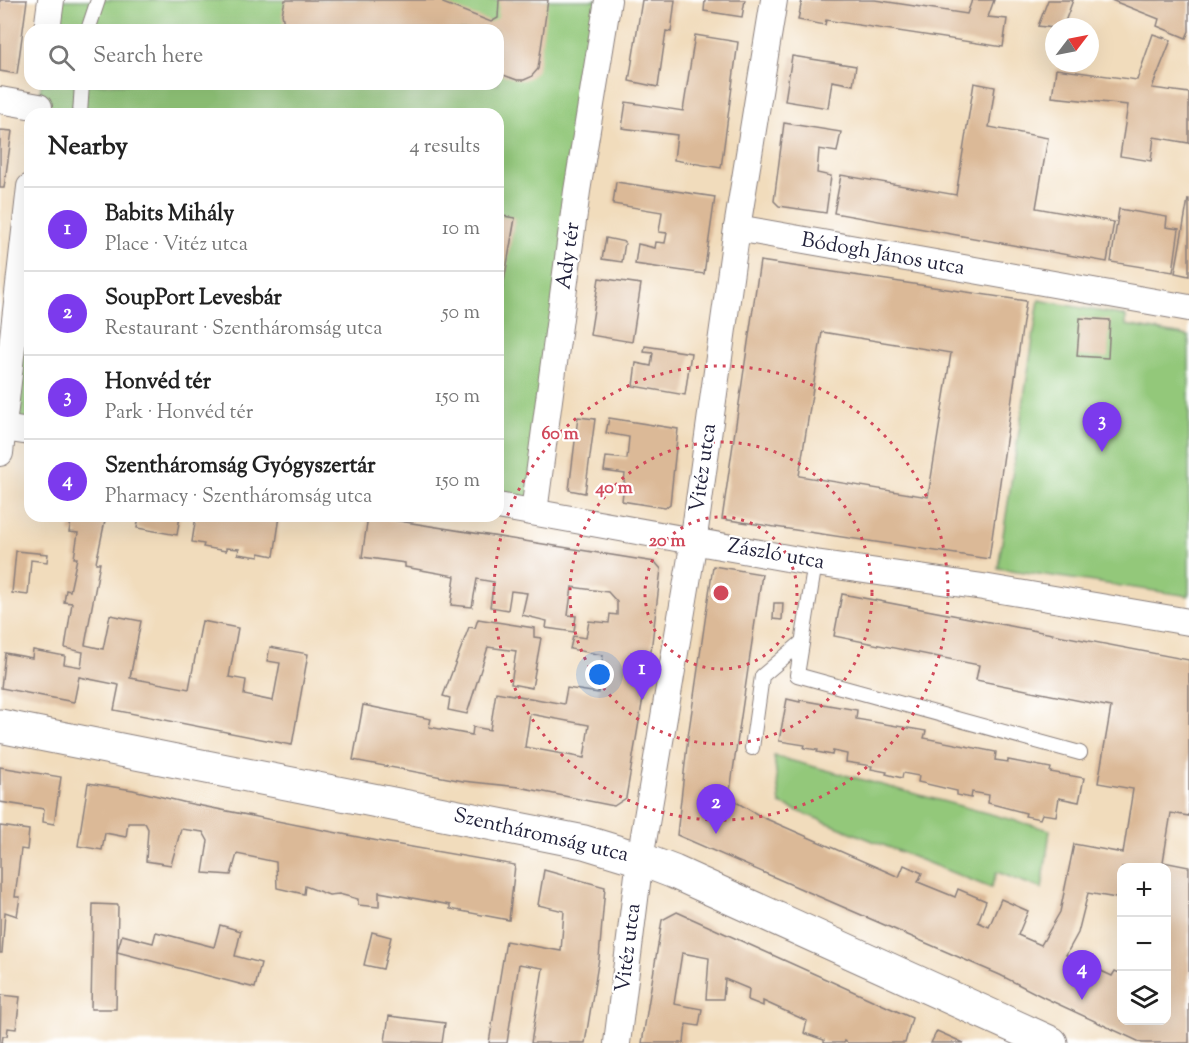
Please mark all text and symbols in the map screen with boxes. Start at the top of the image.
north arrow [1045,18,1099,72]
search box [24,24,504,90]
icon: search [45,41,78,74]
text: Search here [93,41,203,73]
text: Nearby [48,129,128,166]
text: 4 results [409,133,480,162]
text: Babits Mihály [105,199,234,231]
text: 1 [64,215,71,244]
text: 10 m [442,215,480,244]
street label: Ady tér [549,220,589,291]
street label: Bódogh János utca [799,226,967,284]
text: Place · Vitéz utca [105,231,248,260]
text: SoupPort Levesbár [105,283,282,315]
text: 2 [63,299,72,328]
text: 50 m [442,299,480,328]
text: Restaurant · Szentháromság utca [105,315,382,344]
text: Honvéd tér [105,367,211,399]
text: 3 [63,383,72,412]
text: 150 m [435,383,480,412]
text: Park · Honvéd tér [105,399,253,428]
pin: 3 [1082,402,1122,452]
street label: Vitéz utca [683,421,725,514]
text: 60 m [541,422,579,448]
text: Szentháromság Gyógyszertár [105,451,375,483]
text: 4 [62,467,73,496]
text: 150 m [435,467,480,496]
text: 40 m [594,476,633,502]
text: Pharmacy · Szentháromság utca [105,483,372,512]
text: 20 m [649,529,685,555]
street label: Zászló utca [725,532,827,578]
centre of rings [711,583,731,603]
pin: 1 [622,650,662,700]
your location [585,660,614,689]
pin: 2 [696,784,736,834]
street label: Szentháromság utca [450,801,632,871]
map controls [1117,863,1171,1025]
button: + [1117,863,1171,917]
street label: Vitéz utca [609,901,649,994]
button: − [1117,917,1171,971]
pin: 4 [1062,950,1102,1000]
button: layers [1117,971,1171,1025]

